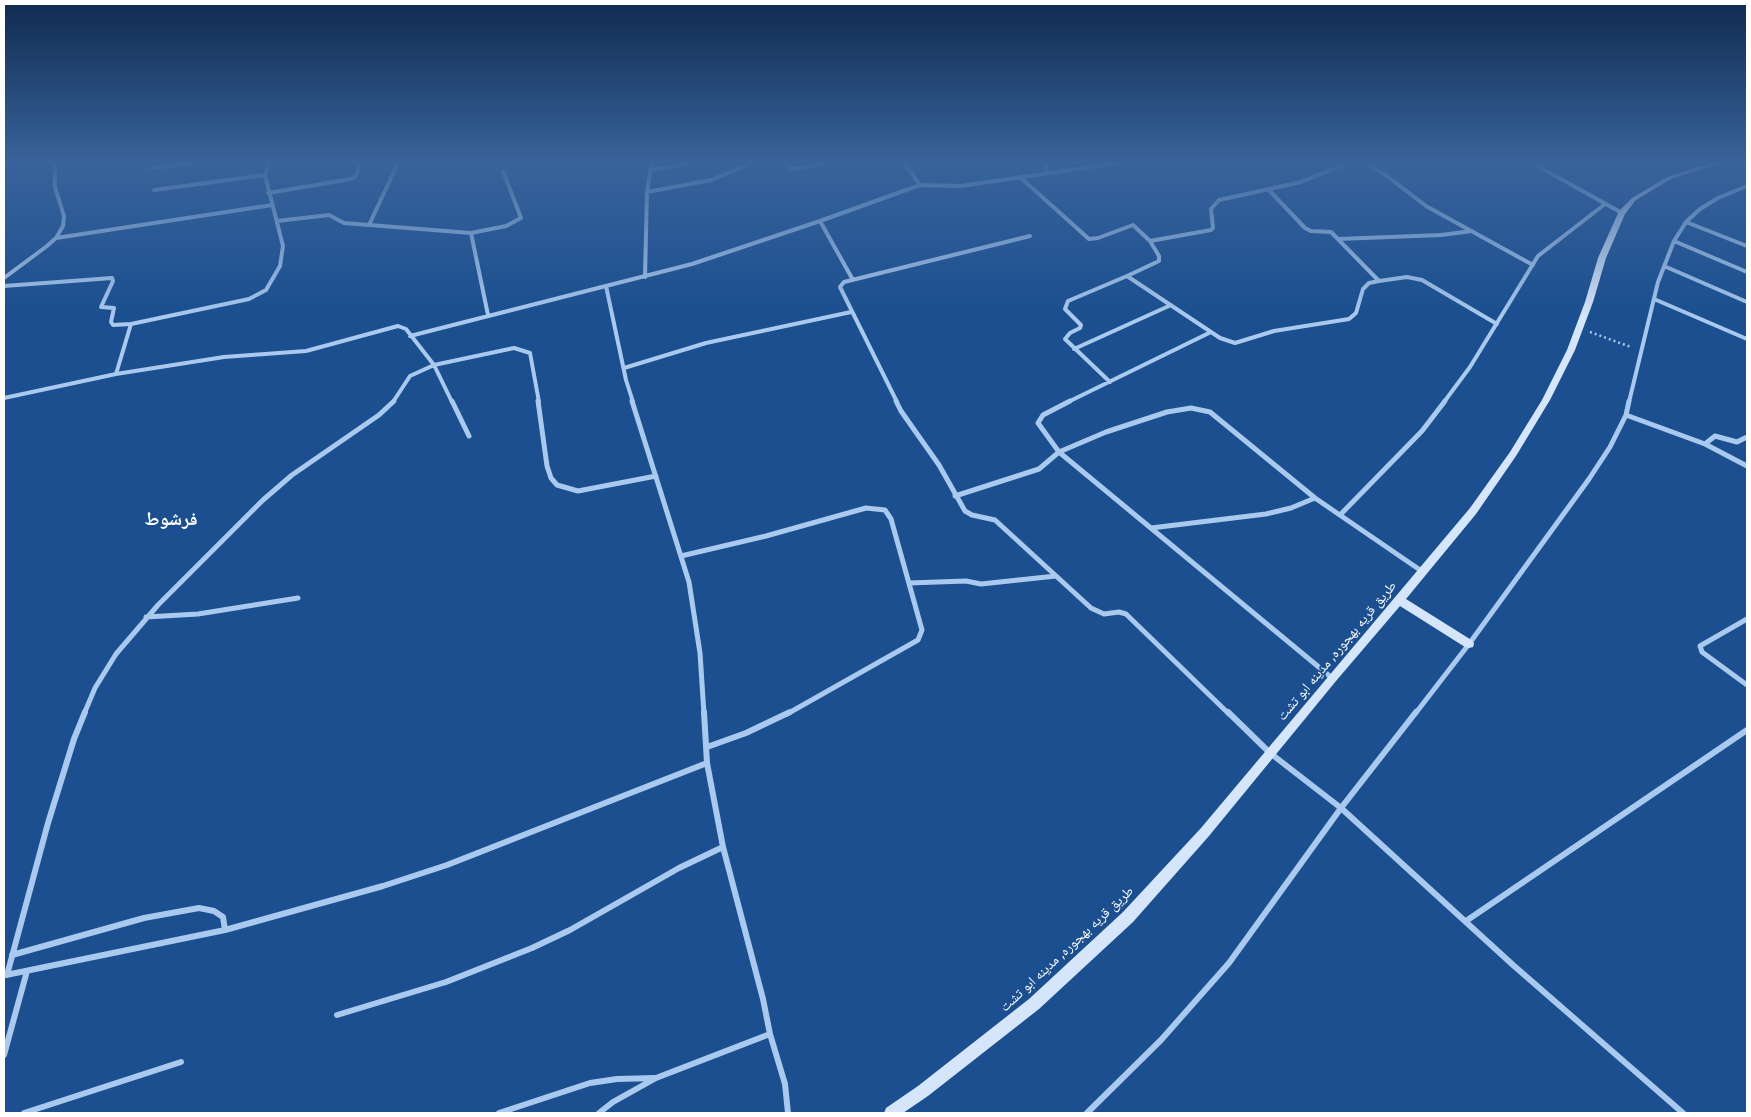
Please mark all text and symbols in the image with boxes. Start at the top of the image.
district label: فرشوط [144,509,198,531]
street label: طريق قريه بهجوره, مدينه ابو تشت [1274,578,1400,724]
street label: طريق قريه بهجوره, مدينه ابو تشت [997,883,1137,1015]

